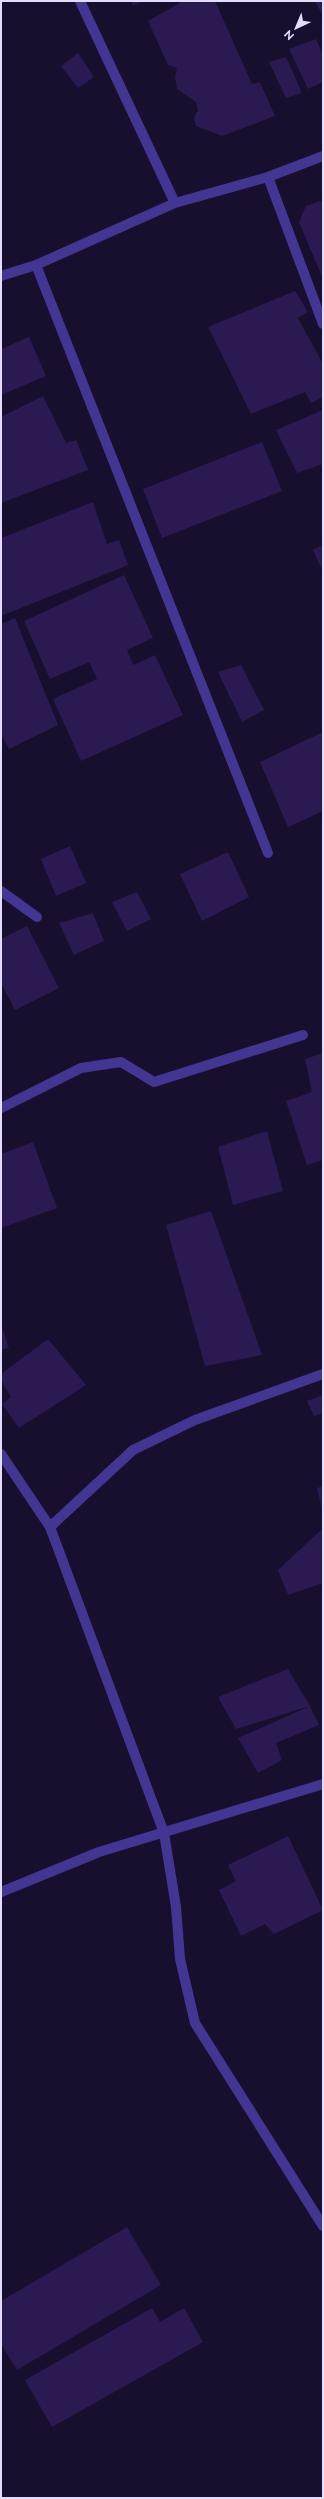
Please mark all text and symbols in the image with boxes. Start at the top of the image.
north arrow [276,8,316,48]
text: N [282,27,297,42]

